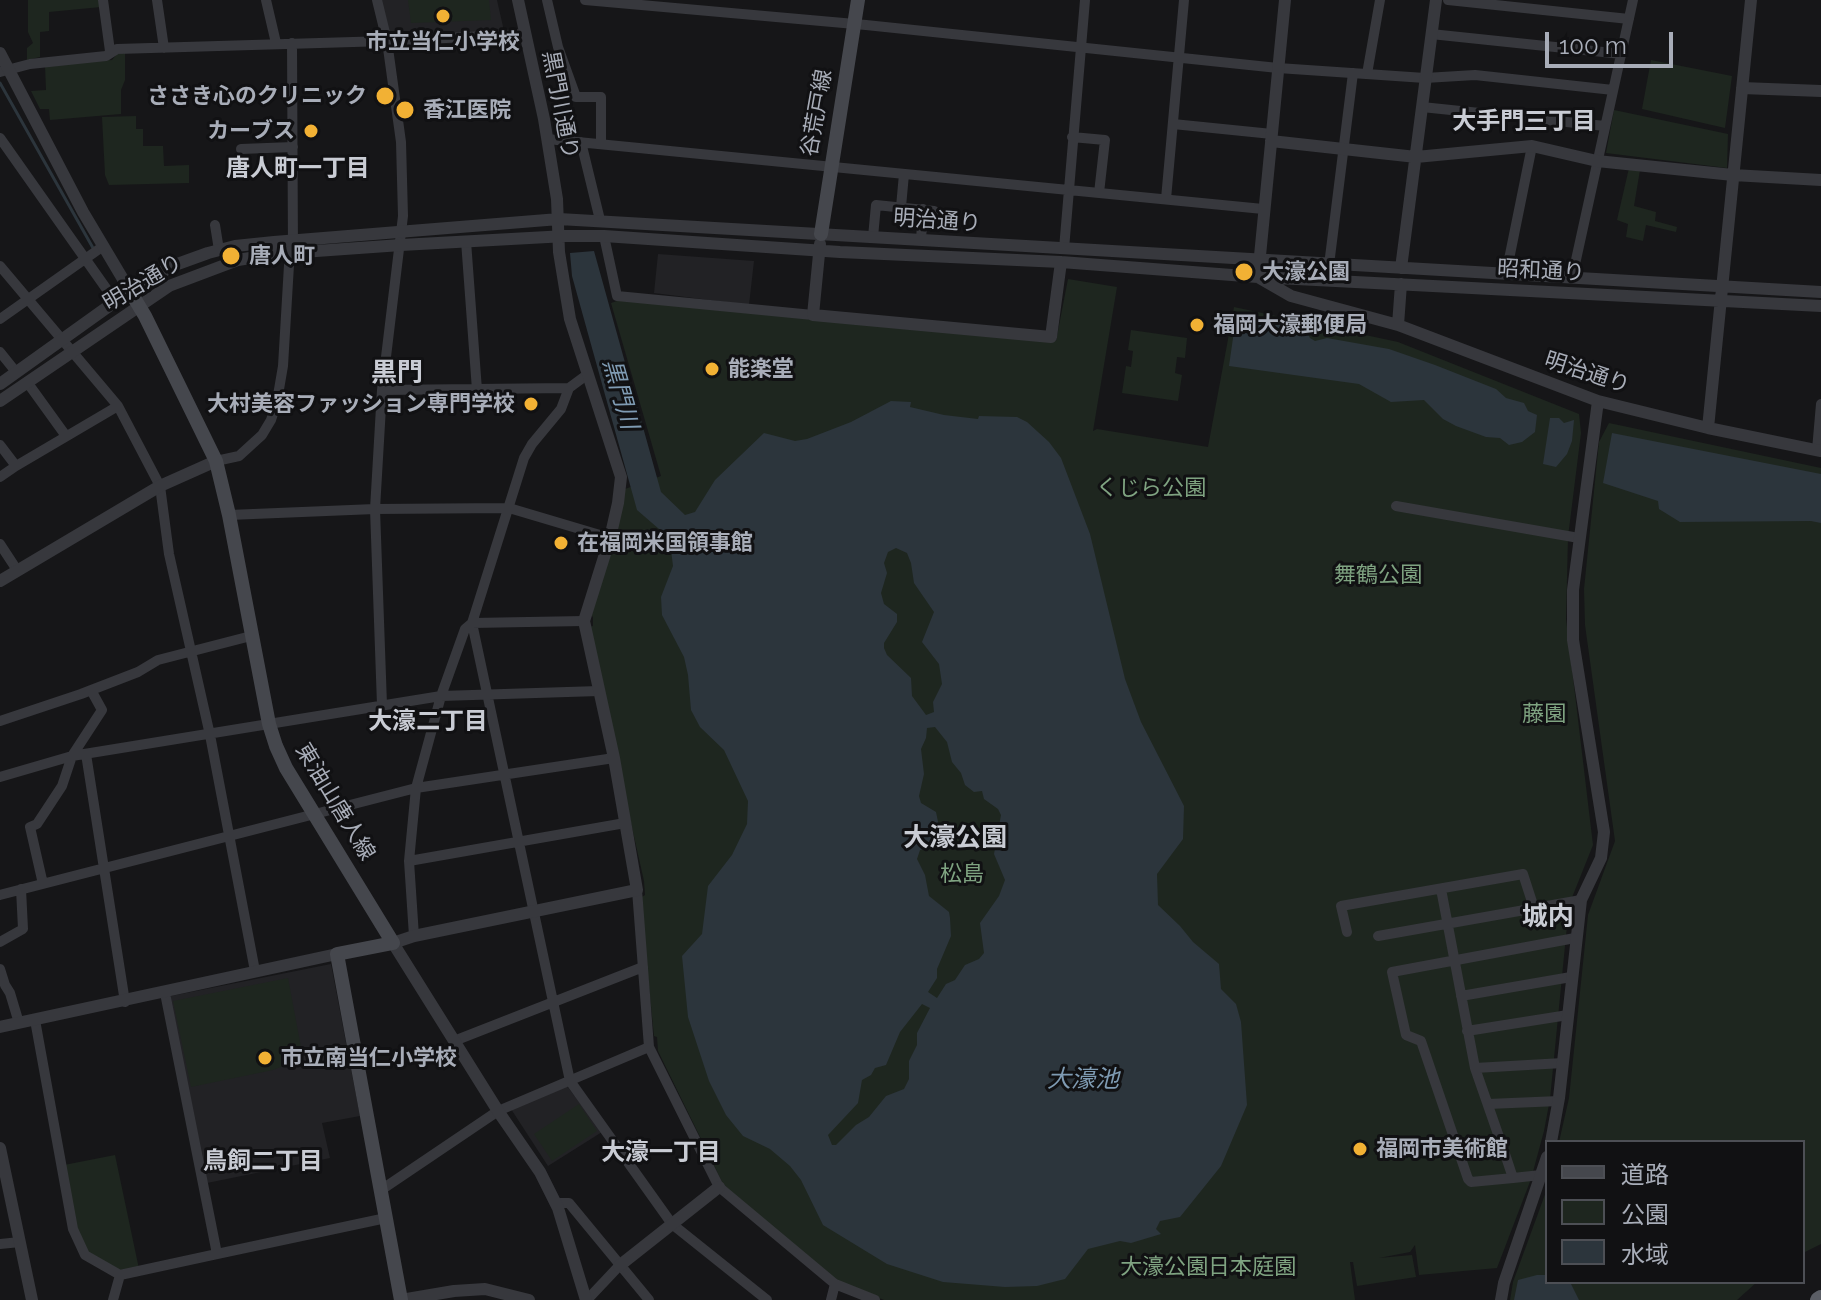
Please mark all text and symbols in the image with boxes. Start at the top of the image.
marker: 市立当仁小学校 [434,7,452,25]
scale bar [1549,16,1677,66]
place label: 市立当仁小学校 [366,29,520,55]
text: 100 m [1559,31,1627,60]
street label: 黒門川通り [537,48,583,162]
street label: 谷荒戸線 [796,67,838,159]
place label: ささき心のクリニック [147,83,367,109]
marker: ささき心のクリニック [374,85,396,107]
place label: 香江医院 [423,97,511,123]
marker: 香江医院 [394,99,416,121]
district label: 大手門三丁目 [1452,108,1596,136]
place label: カーブス [207,118,295,144]
marker: カーブス [302,122,320,140]
district label: 唐人町一丁目 [226,155,370,183]
street label: 明治通り [892,205,982,237]
place label: 唐人町 [249,243,315,269]
marker: 唐人町 [220,245,242,267]
street label: 明治通り [98,249,188,317]
street label: 昭和通り [1496,256,1586,286]
place label: 大濠公園 [1262,259,1350,285]
marker: 大濠公園 [1233,261,1255,283]
place label: 福岡大濠郵便局 [1213,312,1367,338]
marker: 福岡大濠郵便局 [1188,316,1206,334]
street label: 明治通り [1541,347,1633,399]
water label: 黒門川 [596,355,644,433]
place label: 能楽堂 [728,356,794,382]
district label: 黒門 [371,357,423,389]
marker: 能楽堂 [703,360,721,378]
place label: 大村美容ファッション専門学校 [207,391,515,417]
marker: 大村美容ファッション専門学校 [522,395,540,413]
park label: くじら公園 [1096,475,1206,501]
place label: 在福岡米国領事館 [577,530,753,556]
marker: 在福岡米国領事館 [552,534,570,552]
park label: 舞鶴公園 [1334,562,1422,588]
park label: 藤園 [1522,701,1566,727]
district label: 大濠二丁目 [368,708,488,736]
street label: 東油山唐人線 [290,739,380,865]
district label: 大濠公園 [903,822,1007,854]
park label: 松島 [940,861,984,887]
district label: 城内 [1522,901,1574,933]
place label: 市立南当仁小学校 [281,1045,457,1071]
marker: 市立南当仁小学校 [256,1049,274,1067]
water label: 大濠池 [1047,1066,1119,1094]
place label: 福岡市美術館 [1376,1136,1508,1162]
district label: 大濠一丁目 [601,1139,721,1167]
marker: 福岡市美術館 [1351,1140,1369,1158]
legend [1545,1140,1805,1284]
district label: 鳥飼二丁目 [203,1148,323,1176]
text: 道路 [1621,1160,1669,1189]
text: 公園 [1621,1200,1669,1229]
text: 水域 [1621,1240,1669,1269]
park label: 大濠公園日本庭園 [1120,1254,1296,1280]

